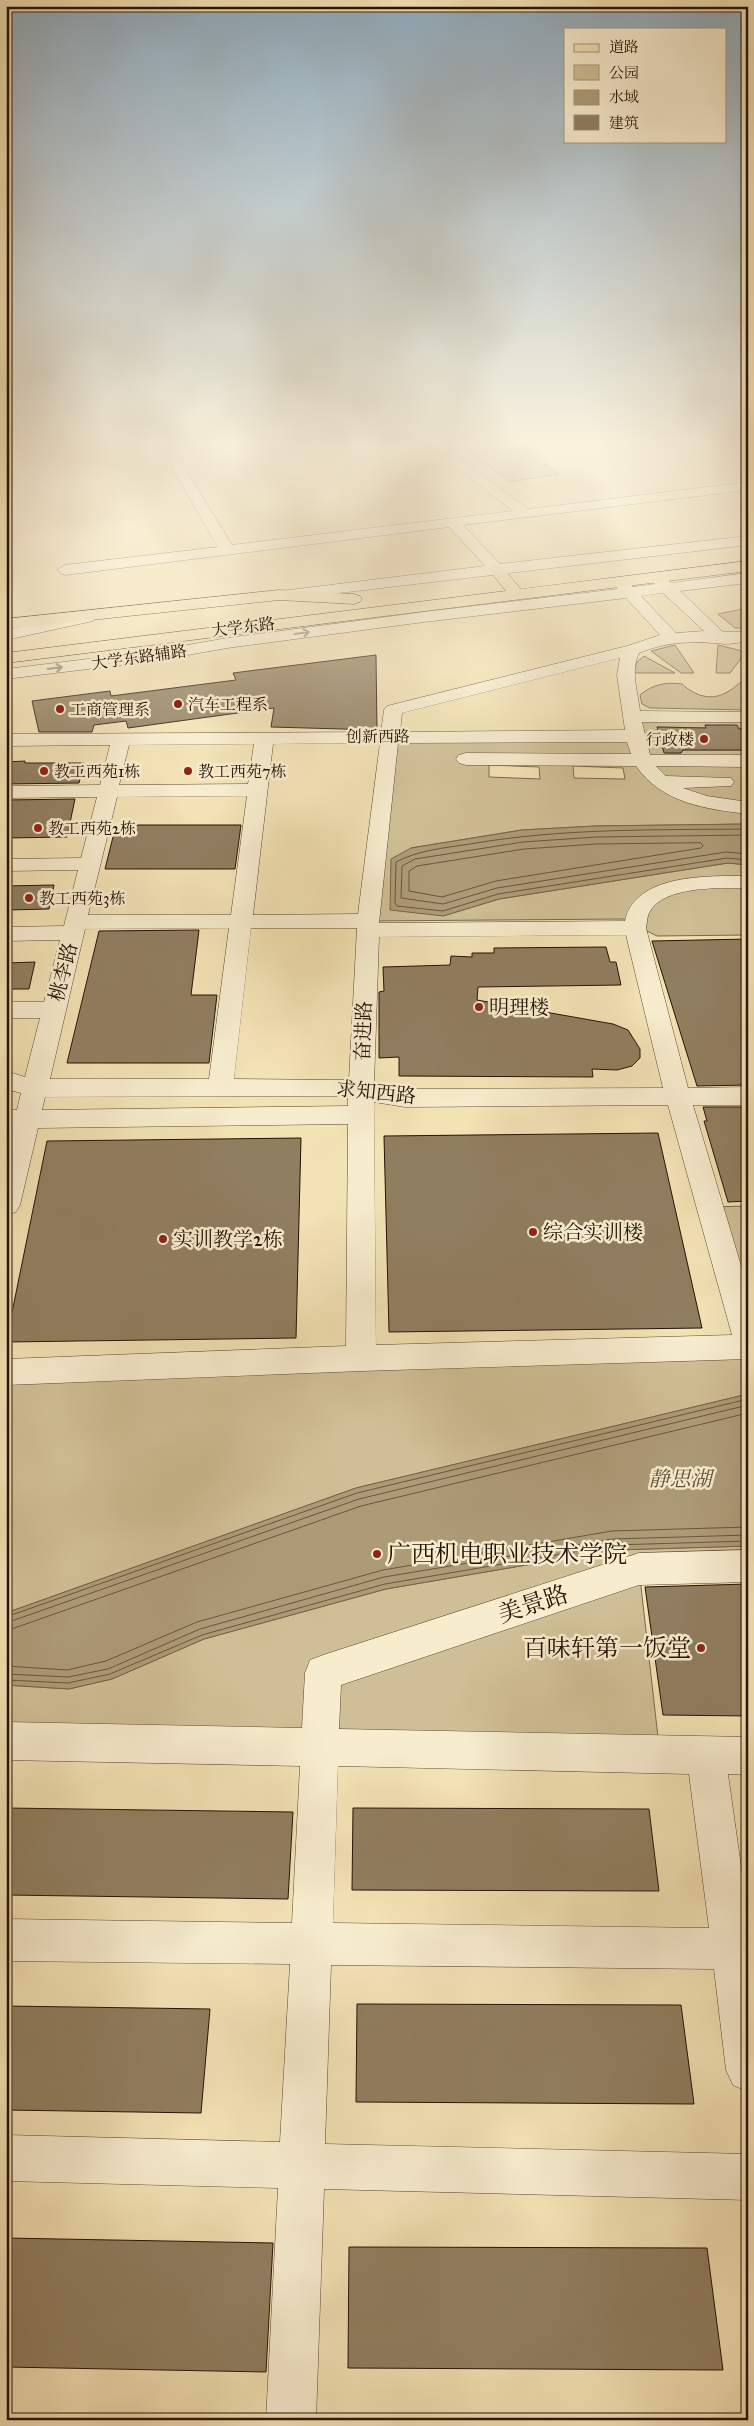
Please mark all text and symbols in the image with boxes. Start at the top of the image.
legend [564,28,726,142]
text: 道路 [609,38,639,56]
text: 公园 [609,64,639,82]
text: 水域 [609,88,639,106]
text: 建筑 [609,114,639,132]
street label: 大学东路 [210,614,276,640]
one-way arrow [294,628,310,638]
street label: 大学东路辅路 [90,641,188,673]
one-way arrow [46,663,62,673]
place label: 汽车工程系 [188,695,268,714]
marker: 汽车工程系 [172,698,184,710]
place label: 工商管理系 [70,700,150,719]
marker: 工商管理系 [54,703,66,715]
street label: 创新西路 [346,727,410,746]
place label: 行政楼 [646,730,694,749]
marker: 行政楼 [698,733,710,745]
place label: 教工西苑1栋 [54,762,140,781]
place label: 教工西苑7栋 [198,762,287,781]
marker: 教工西苑1栋 [38,765,50,777]
marker: 教工西苑7栋 [182,765,194,777]
place label: 教工西苑2栋 [48,819,136,838]
marker: 教工西苑2栋 [32,822,44,834]
place label: 教工西苑3栋 [39,889,125,908]
marker: 教工西苑3栋 [23,892,35,904]
street label: 桃李路 [44,940,82,1004]
place label: 明理楼 [489,995,549,1019]
street label: 奋进路 [350,1001,376,1061]
marker: 明理楼 [473,1001,485,1013]
street label: 求知西路 [335,1076,417,1108]
place label: 综合实训楼 [543,1220,643,1244]
marker: 综合实训楼 [527,1226,539,1238]
place label: 实训教学2栋 [173,1227,283,1251]
marker: 实训教学2栋 [157,1233,169,1245]
water label: 静思湖 [649,1466,715,1492]
place label: 广西机电职业技术学院 [387,1539,627,1569]
marker: 广西机电职业技术学院 [371,1548,383,1560]
street label: 美景路 [494,1579,572,1629]
place label: 百味轩第一饭堂 [523,1633,691,1663]
marker: 百味轩第一饭堂 [695,1642,707,1654]

